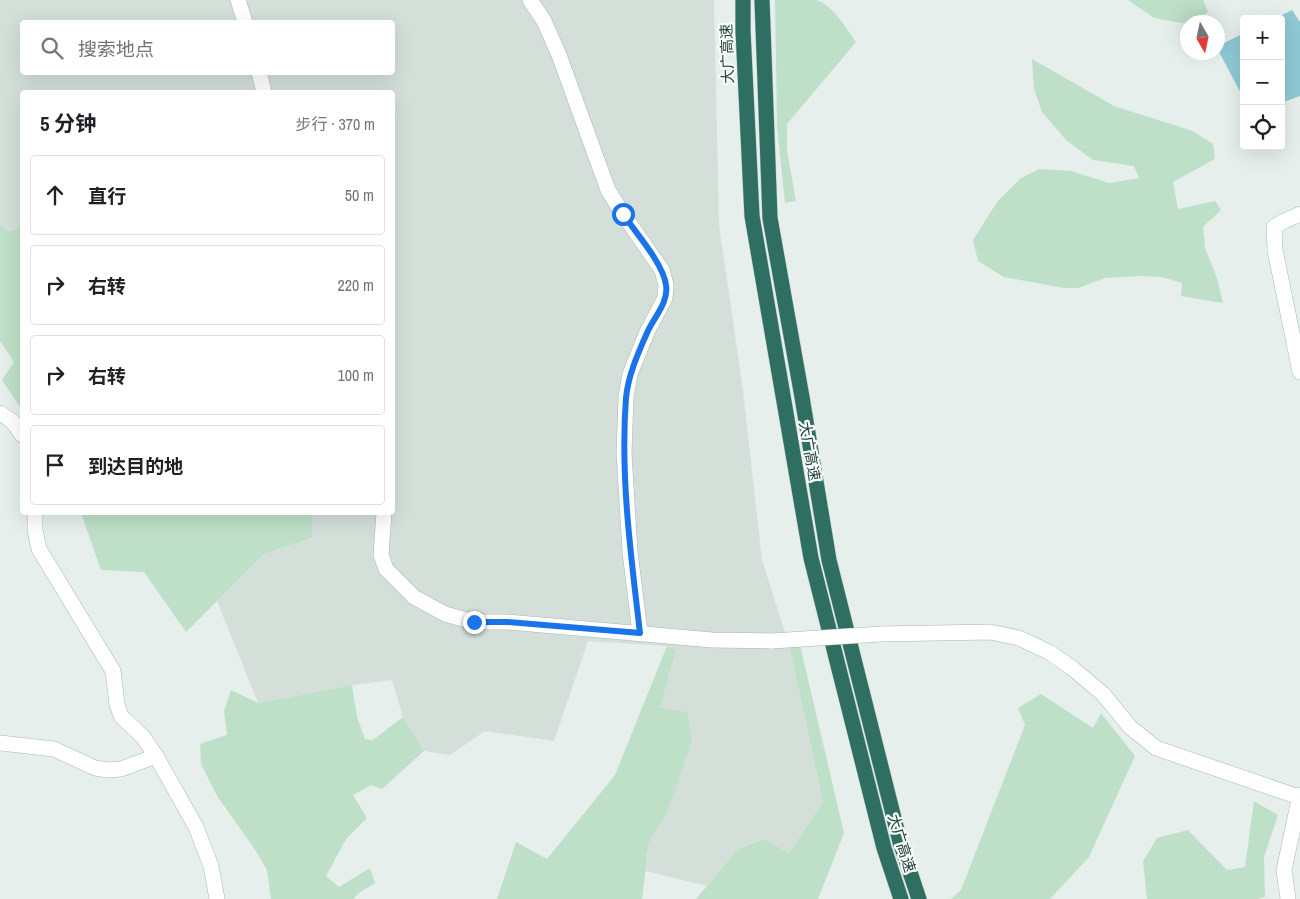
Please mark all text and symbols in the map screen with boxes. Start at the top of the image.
north arrow [1180,15,1225,60]
map controls [1240,15,1285,150]
button: + [1240,15,1285,60]
search box [20,20,395,75]
street label: 大广高速 [715,24,739,84]
icon: search [38,34,66,62]
text: 搜索地点 [78,36,154,62]
button: − [1240,60,1285,105]
button: locate [1240,105,1285,150]
text: 5 分钟 [40,109,96,138]
text: 步行 · 370 m [296,113,375,135]
icon: ahead [41,181,69,209]
text: 直行 [88,183,126,209]
text: 50 m [345,184,374,206]
route start [612,203,635,226]
icon: right [41,271,69,299]
text: 右转 [88,273,126,299]
text: 220 m [338,274,374,296]
icon: right [41,361,69,389]
text: 右转 [88,363,126,389]
text: 100 m [338,364,374,386]
street label: 大广高速 [794,420,826,482]
icon: arrive [41,451,69,479]
text: 到达目的地 [88,453,183,479]
route end [463,611,486,634]
street label: 大广高速 [883,811,921,875]

